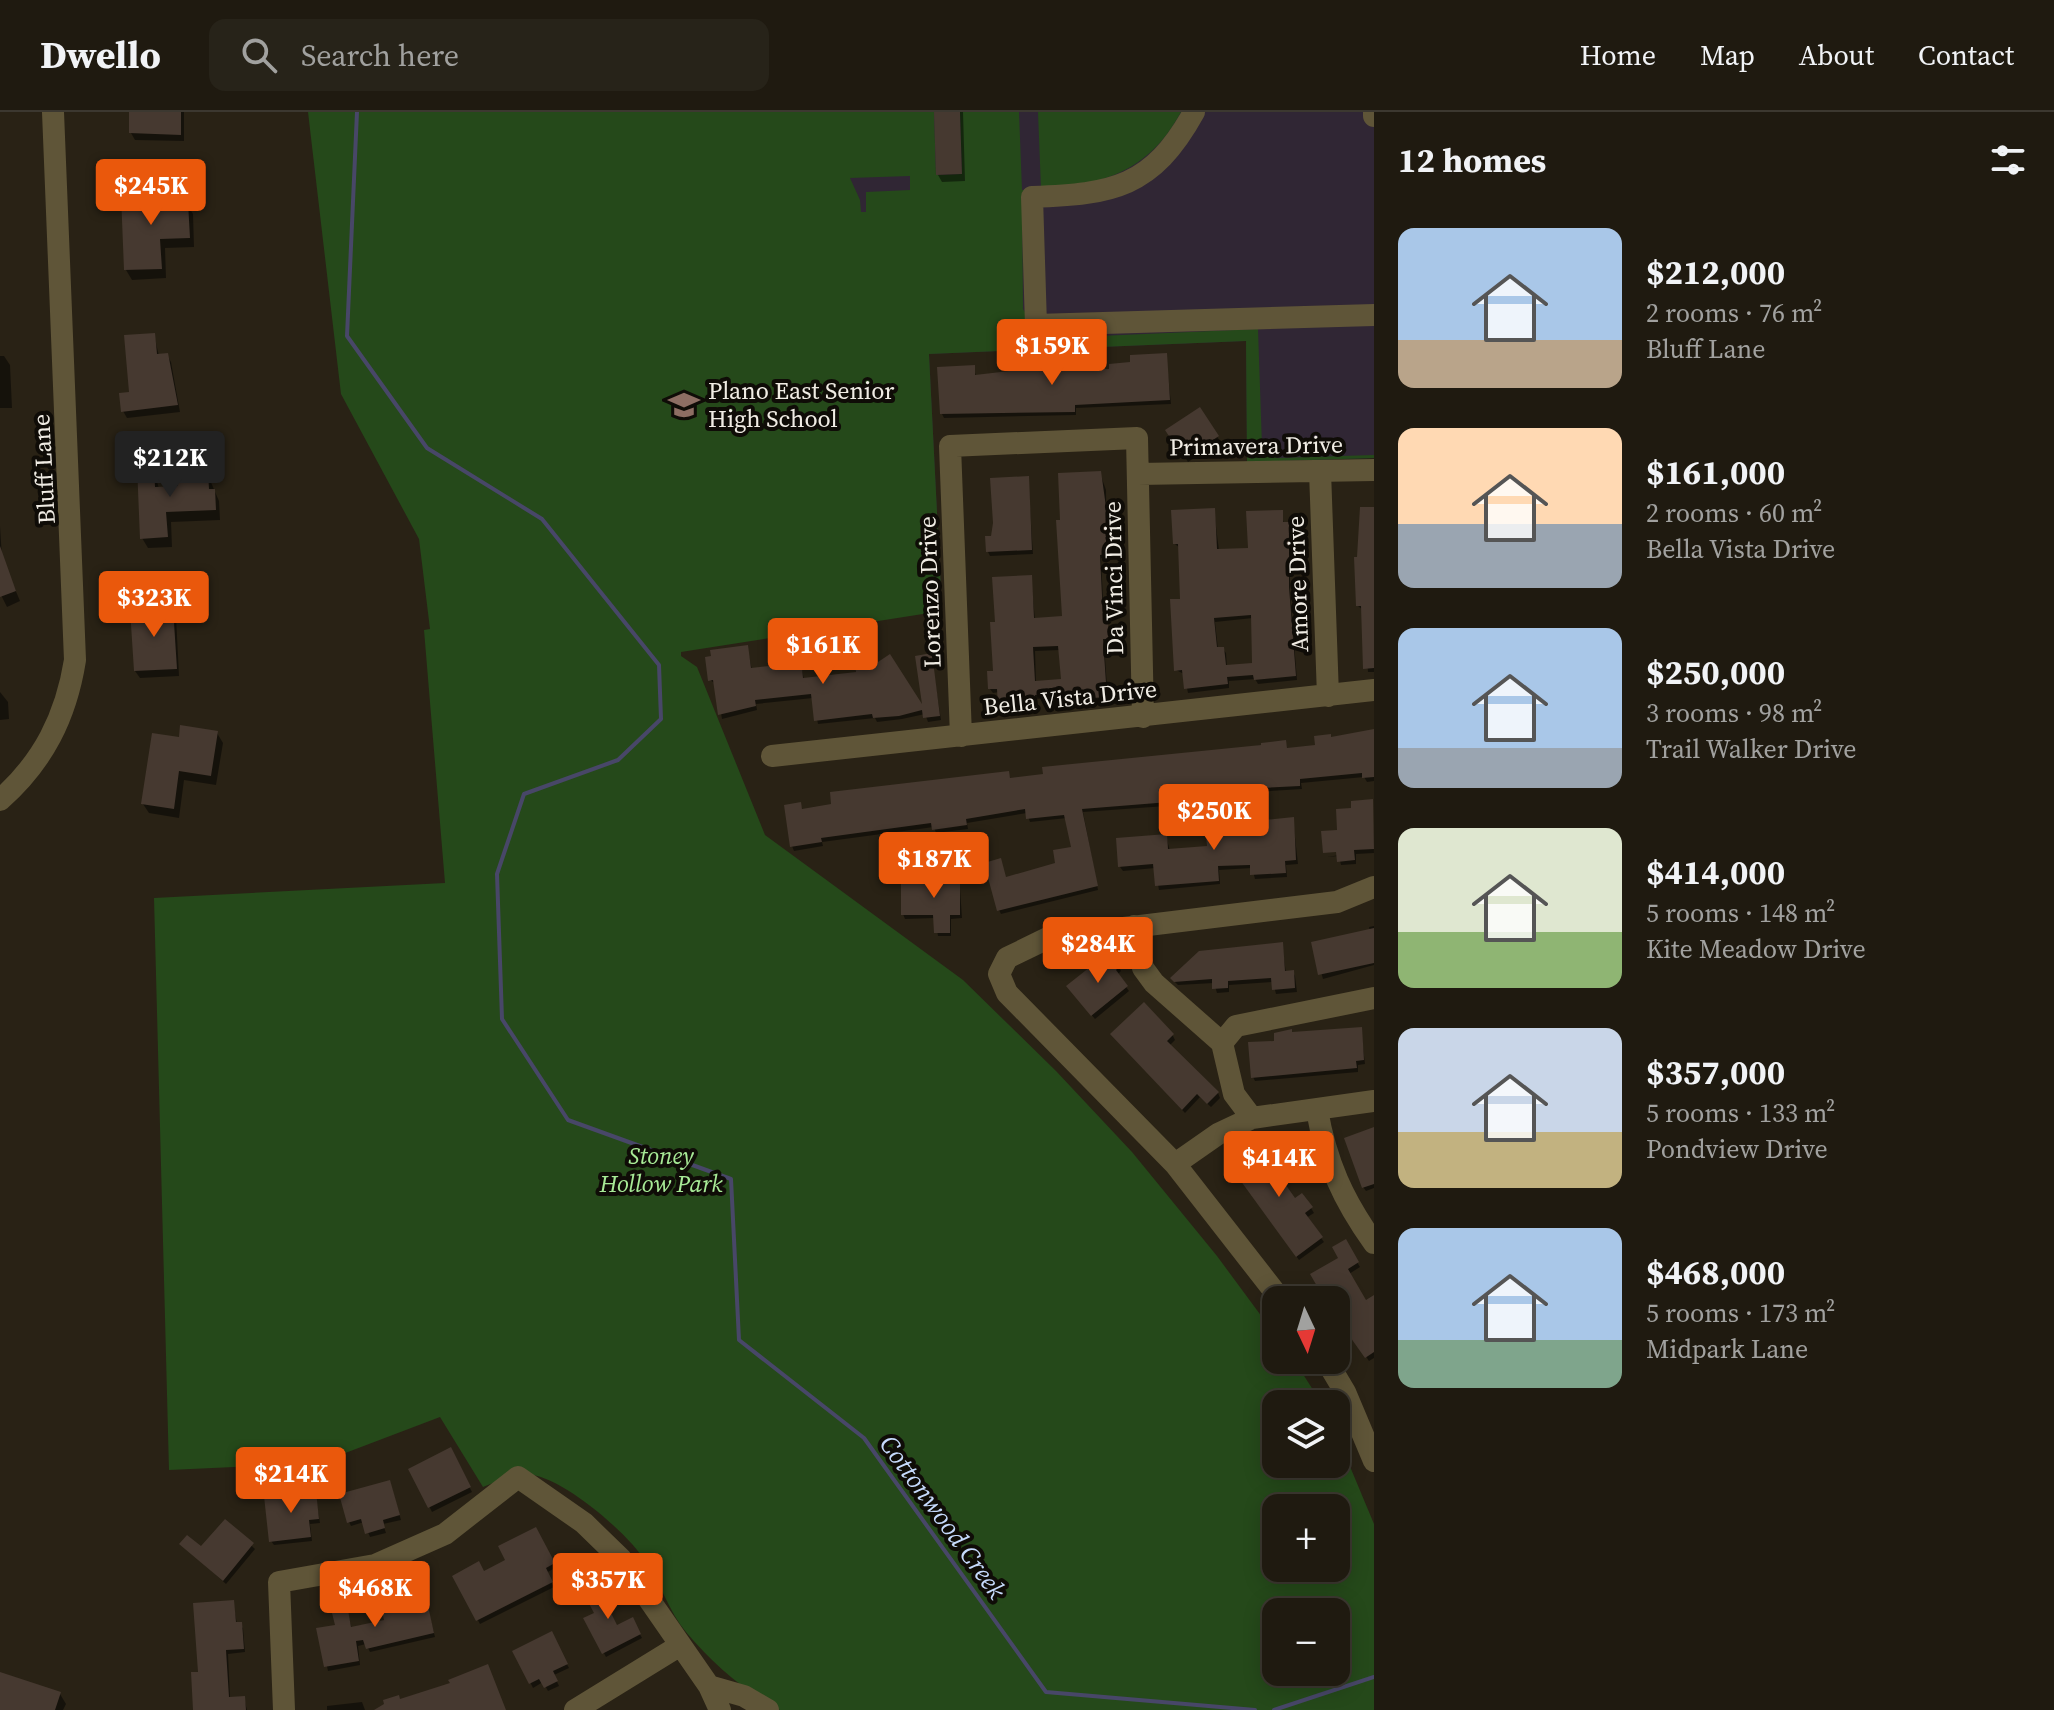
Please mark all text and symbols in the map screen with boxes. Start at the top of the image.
search box [209,19,769,91]
text: Dwello [40,29,161,81]
icon: search [237,33,281,77]
text: Search here [301,35,459,76]
text: Home [1580,36,1656,74]
text: Map [1700,36,1755,74]
text: About [1799,36,1874,74]
text: Contact [1918,36,2014,74]
text: 12 homes [1398,137,1546,183]
icon: filters [1986,138,2030,182]
pin: $245K [95,159,207,227]
text: $245K [114,167,188,203]
text: $212,000 [1646,249,1785,295]
icon: home [1462,260,1558,356]
text: 2 rooms · 76 m² [1646,295,1822,331]
pin: $159K [996,319,1108,387]
text: $159K [1015,327,1089,363]
text: Bluff Lane [1646,331,1766,367]
place label: Plano East Senior High School [708,374,895,435]
school or university icon: Plano East Senior High School [667,388,701,422]
street label: Bluff Lane [24,413,63,525]
street label: Primavera Drive [1169,427,1343,464]
pin: $212K [114,431,226,499]
text: $212K [133,439,207,475]
text: $161,000 [1646,449,1785,495]
icon: home [1462,460,1558,556]
text: 2 rooms · 60 m² [1646,495,1822,531]
street label: Da Vinci Drive [1096,501,1131,655]
street label: Amore Drive [1279,515,1316,653]
street label: Lorenzo Drive [910,516,949,668]
text: Bella Vista Drive [1646,531,1835,567]
pin: $323K [98,571,210,639]
text: $323K [117,579,191,615]
pin: $161K [767,618,879,686]
text: $161K [786,626,860,662]
text: $250,000 [1646,649,1785,695]
icon: home [1462,660,1558,756]
street label: Bella Vista Drive [981,672,1159,723]
text: 3 rooms · 98 m² [1646,695,1822,731]
text: Trail Walker Drive [1646,731,1857,767]
pin: $250K [1158,784,1270,852]
text: $250K [1177,792,1251,828]
pin: $187K [878,832,990,900]
text: $187K [897,840,971,876]
text: $414,000 [1646,849,1785,895]
icon: home [1462,860,1558,956]
text: 5 rooms · 148 m² [1646,895,1835,931]
pin: $284K [1042,917,1154,985]
text: $284K [1061,925,1135,961]
text: Kite Meadow Drive [1646,931,1866,967]
text: $357,000 [1646,1049,1785,1095]
icon: home [1462,1060,1558,1156]
text: 5 rooms · 133 m² [1646,1095,1835,1131]
pin: $414K [1223,1131,1335,1199]
text: Pondview Drive [1646,1131,1828,1167]
park label: Stoney Hollow Park [598,1139,723,1200]
text: $414K [1242,1139,1316,1175]
text: $468,000 [1646,1249,1785,1295]
icon: home [1462,1260,1558,1356]
north arrow [1262,1286,1350,1374]
map controls [1262,1286,1350,1686]
text: 5 rooms · 173 m² [1646,1295,1835,1331]
text: Midpark Lane [1646,1331,1808,1367]
button: layers [1262,1390,1350,1478]
water label: Cottonwood Creek [871,1428,1015,1607]
pin: $214K [235,1447,347,1515]
text: $214K [254,1455,328,1491]
button: + [1262,1494,1350,1582]
pin: $357K [552,1553,664,1621]
pin: $468K [319,1561,431,1629]
text: $357K [571,1561,645,1597]
text: $468K [338,1569,412,1605]
button: − [1262,1598,1350,1686]

